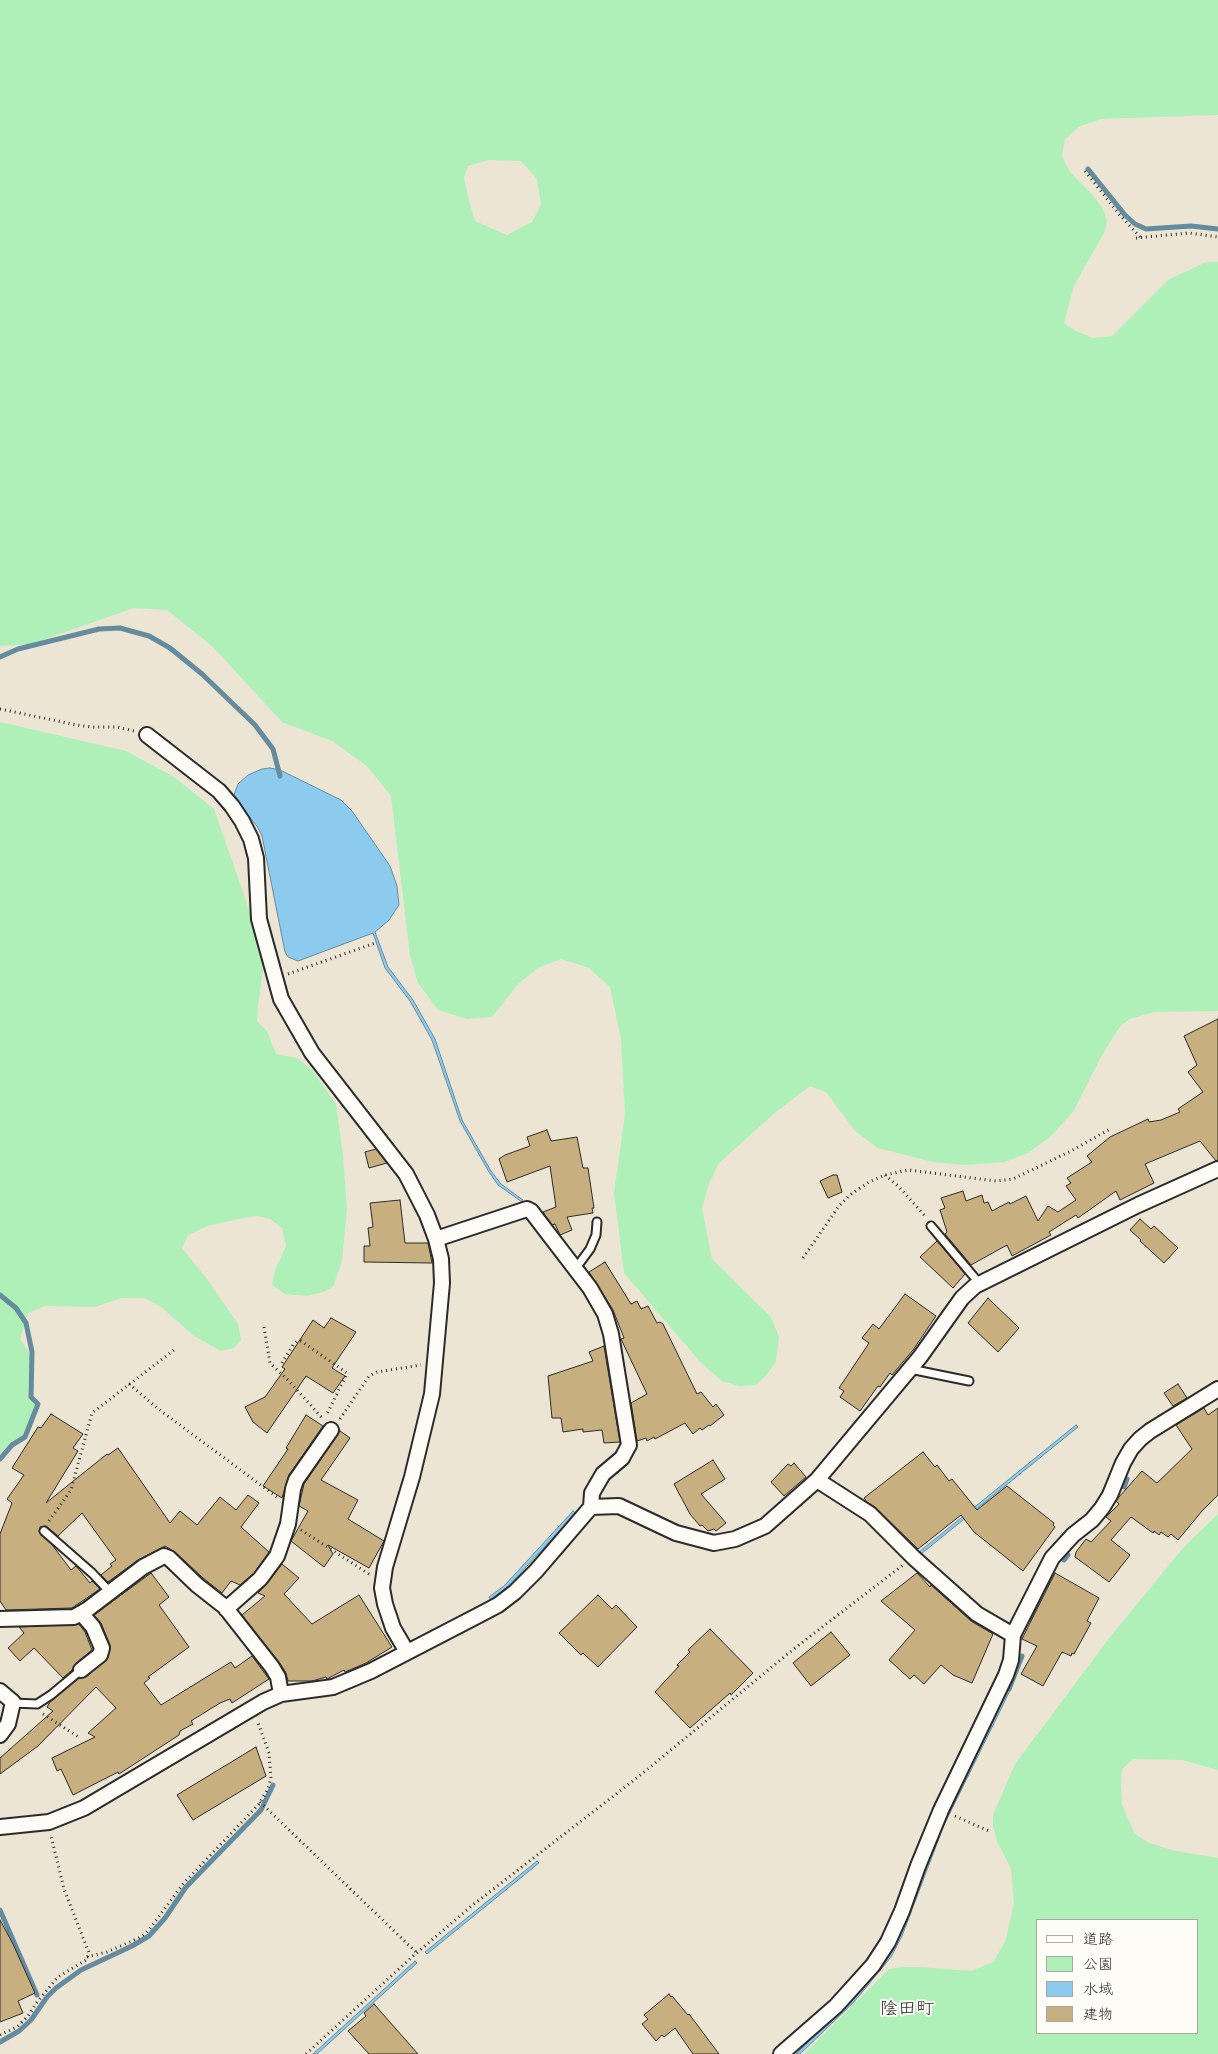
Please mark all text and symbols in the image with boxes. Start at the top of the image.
legend [1036,1919,1198,2034]
text: 道路 [1083,1929,1113,1950]
text: 公園 [1083,1954,1113,1975]
text: 水域 [1083,1979,1113,2000]
district label: 陰田町 [880,1999,934,2021]
text: 建物 [1083,2004,1113,2025]

